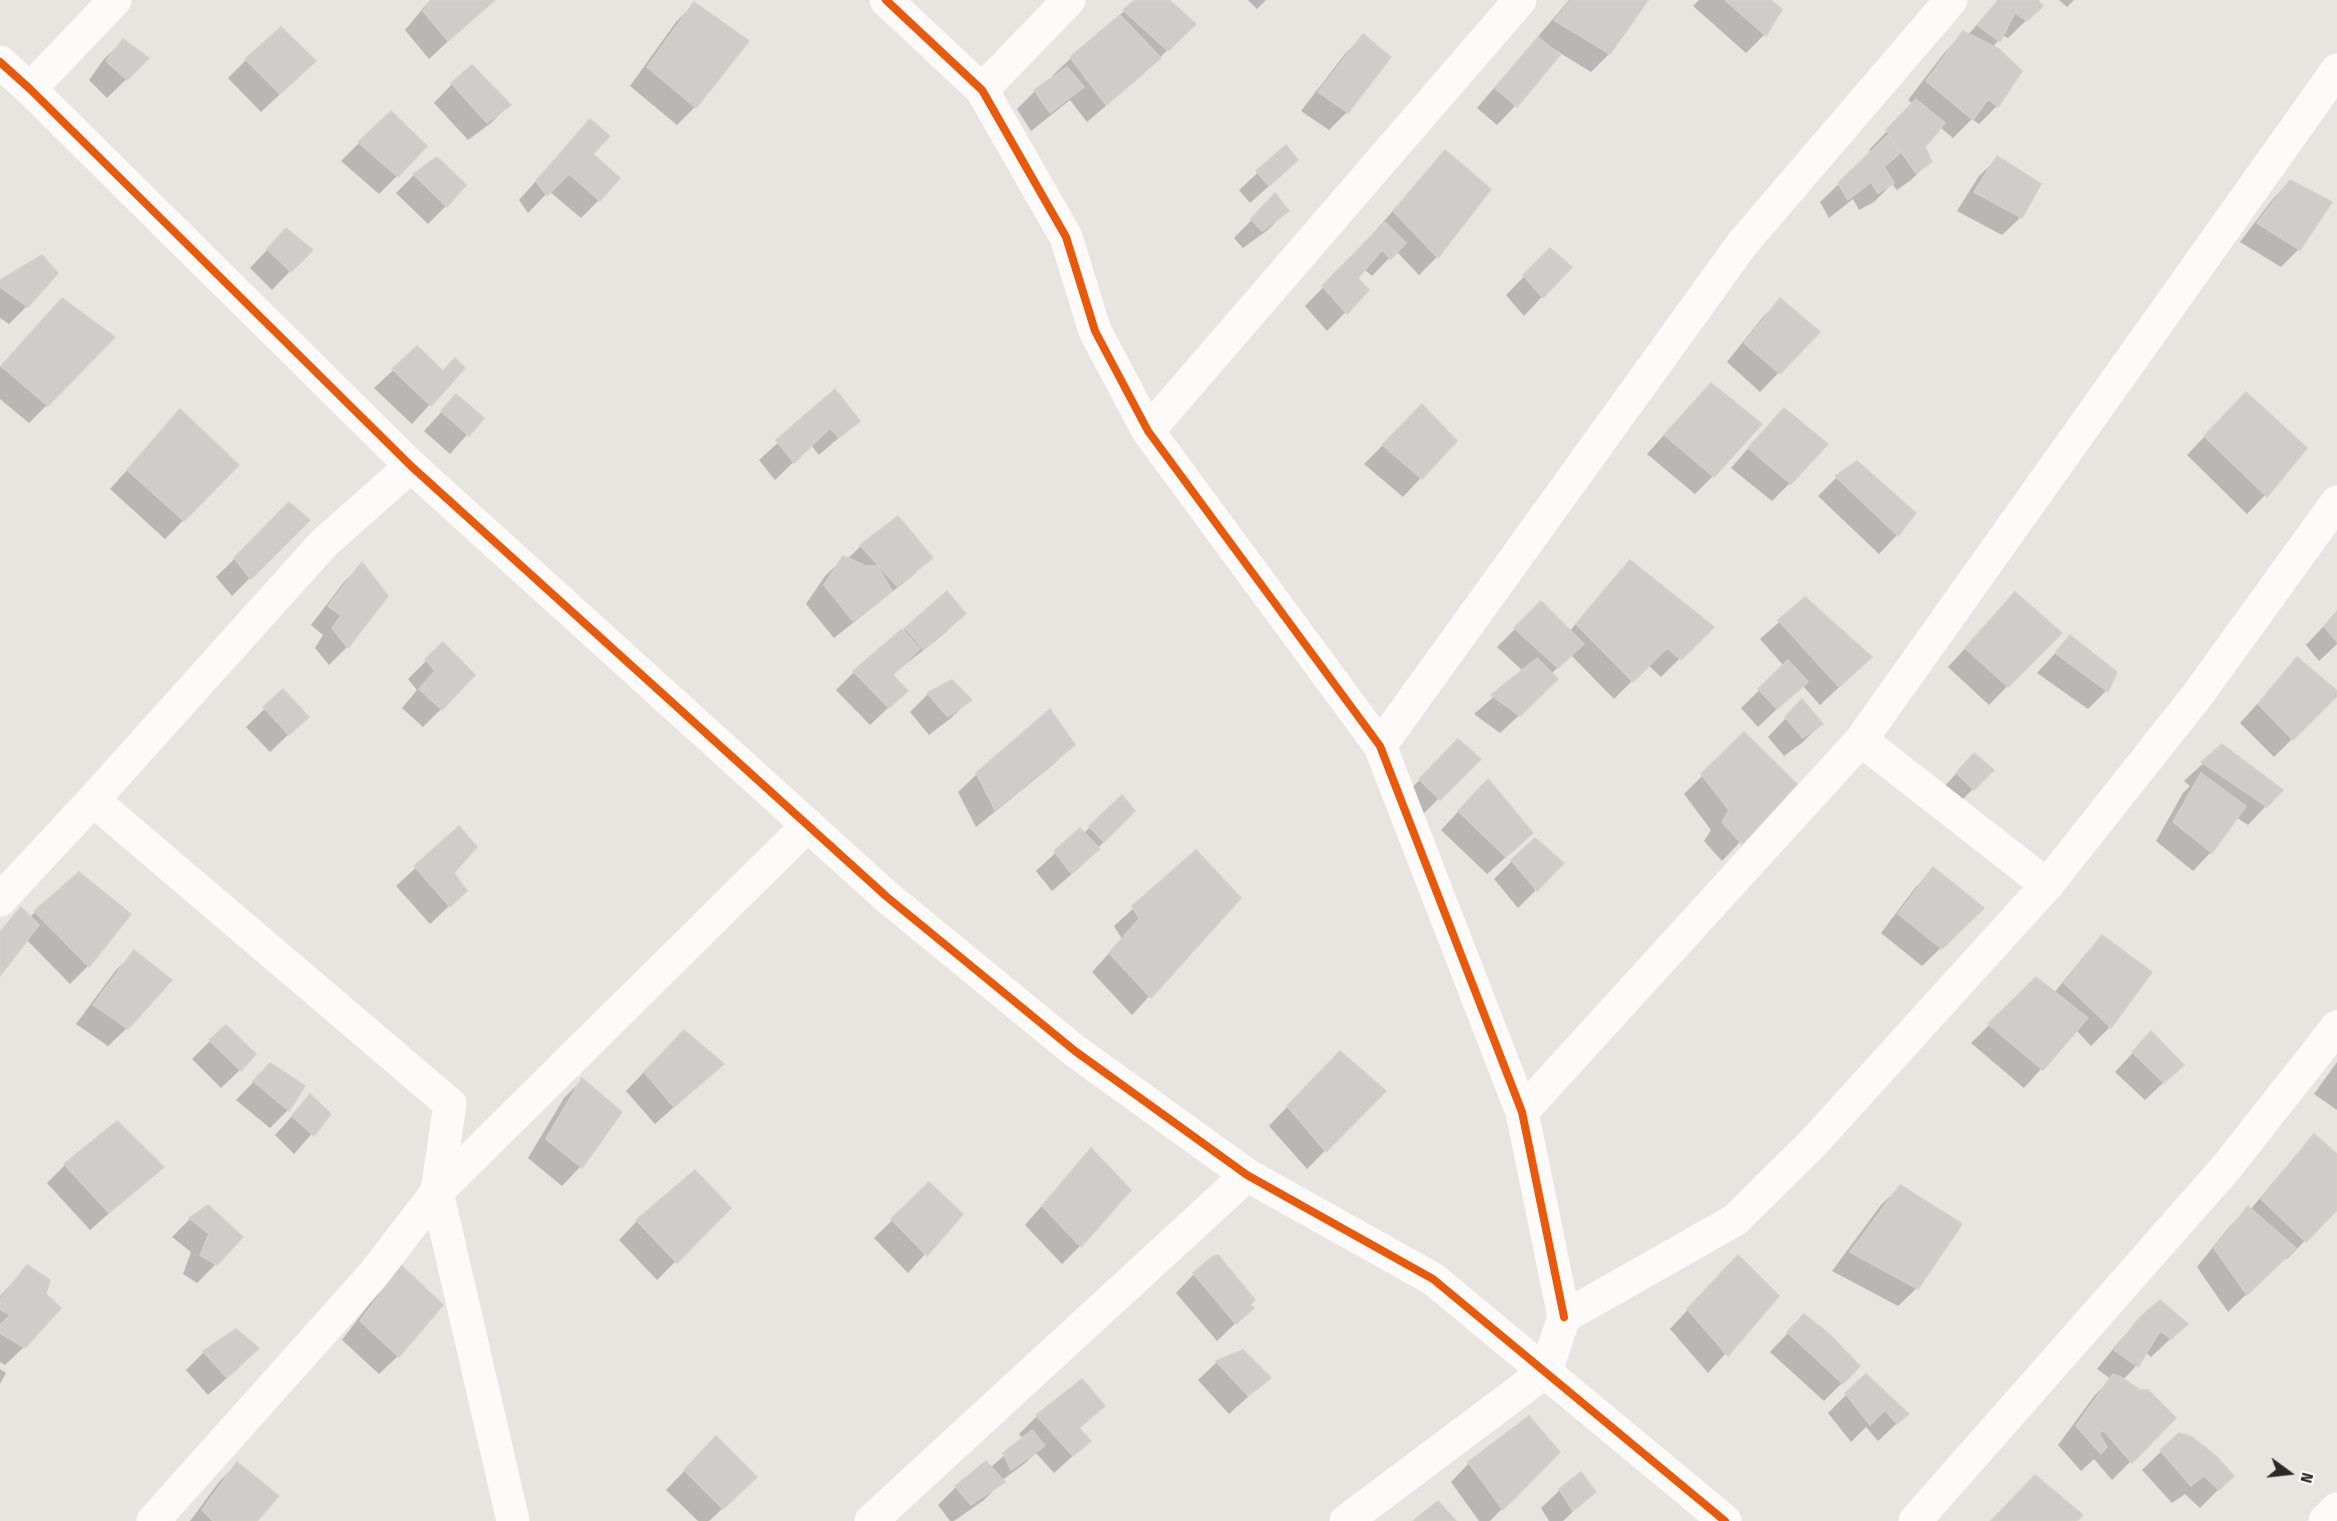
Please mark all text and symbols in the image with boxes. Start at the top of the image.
north arrow [2259,1443,2319,1503]
text: N [2296,1471,2317,1485]

